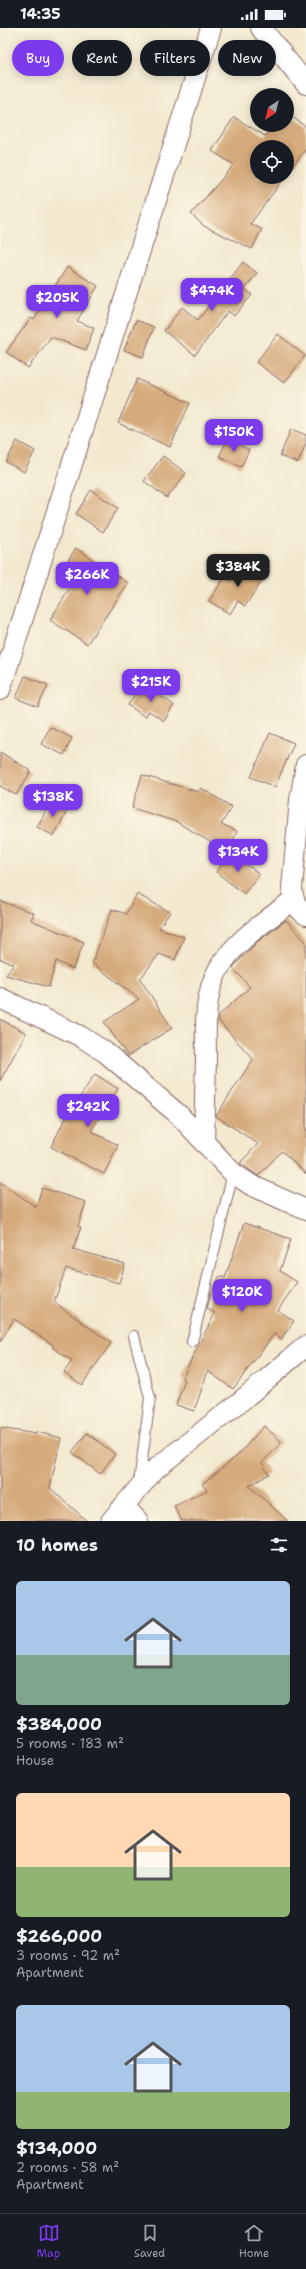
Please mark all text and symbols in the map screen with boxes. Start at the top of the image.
text: 14:35 [20,4,61,24]
chip: Buy [12,40,64,76]
chip: Rent [72,40,132,76]
chip: Filters [140,40,210,76]
chip: New [218,40,276,76]
north arrow [250,88,294,132]
map controls [250,88,294,184]
button: locate [250,140,294,184]
pin: $474K [184,278,240,312]
text: $474K [190,282,234,299]
pin: $205K [29,285,85,319]
text: $205K [35,289,79,306]
pin: $150K [206,419,262,453]
text: $150K [214,423,254,440]
pin: $384K [210,554,266,588]
text: $384K [216,558,260,575]
pin: $266K [59,562,115,596]
text: $266K [65,566,109,583]
pin: $215K [123,669,179,703]
text: $215K [131,673,171,690]
pin: $138K [25,784,81,818]
text: $138K [32,788,74,805]
pin: $134K [210,839,266,873]
text: $134K [217,843,259,860]
pin: $242K [60,1094,116,1128]
text: $242K [66,1098,110,1115]
pin: $120K [214,1279,270,1313]
text: $120K [222,1283,262,1300]
text: 10 homes [16,1534,98,1556]
icon: filters [268,1534,290,1556]
icon: home [117,1607,189,1679]
text: $384,000 [16,1713,102,1735]
text: 5 rooms · 183 m² [16,1735,124,1752]
text: House [16,1752,54,1769]
icon: home [117,1819,189,1891]
text: $266,000 [16,1925,102,1947]
text: 3 rooms · 92 m² [16,1947,120,1964]
text: Apartment [16,1964,84,1981]
icon: home [117,2031,189,2103]
text: $134,000 [16,2137,97,2159]
text: 2 rooms · 58 m² [16,2159,119,2176]
text: Apartment [16,2176,84,2193]
tab: Map [37,2222,60,2261]
tab: Saved [134,2222,165,2261]
tab: Home [239,2222,269,2261]

